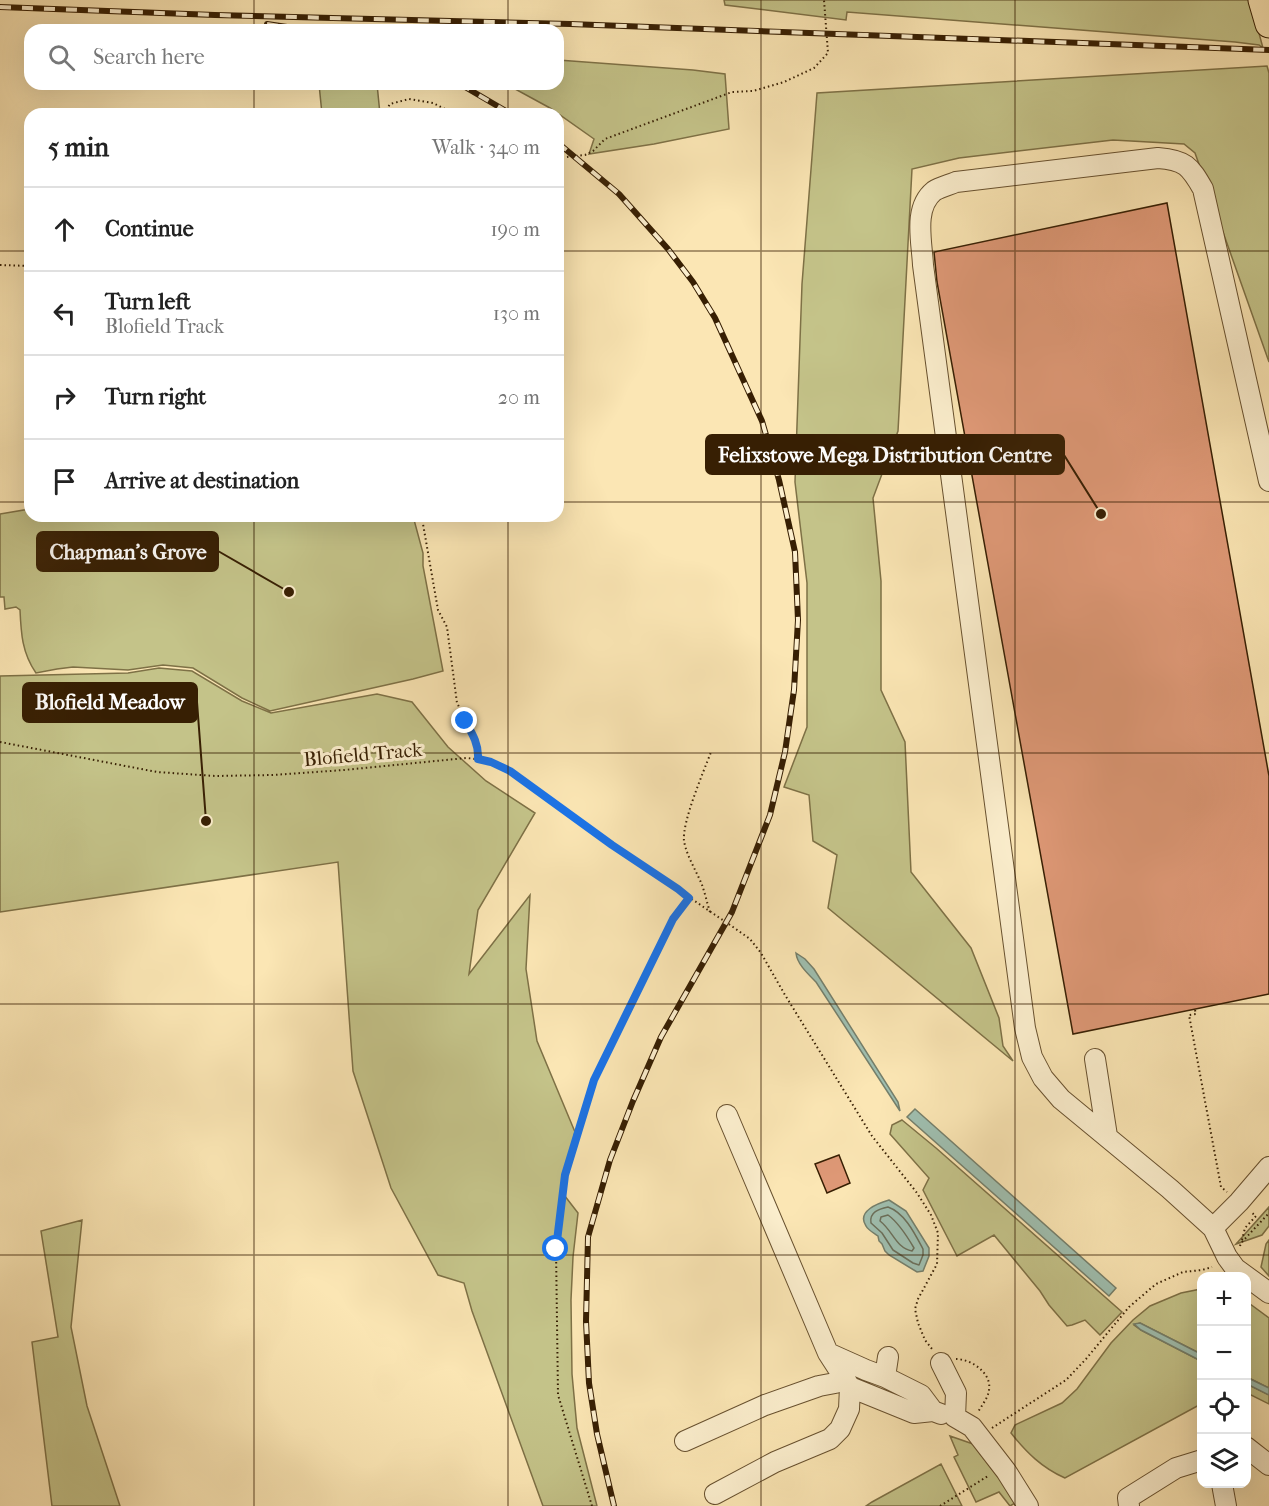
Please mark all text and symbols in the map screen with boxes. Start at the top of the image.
search box [24,24,564,90]
icon: search [45,41,78,74]
text: Search here [93,44,205,70]
text: 5 min [48,132,109,163]
text: Walk · 340 m [432,136,540,159]
icon: ahead [48,213,81,246]
text: Continue [105,216,194,242]
text: 190 m [490,218,540,241]
text: Turn left [105,289,191,315]
icon: left [48,297,81,330]
text: 130 m [493,302,540,325]
text: Blofield Track [105,315,224,338]
icon: right [48,381,81,414]
text: Turn right [105,384,206,410]
text: 20 m [498,386,540,409]
callout: Felixstowe Mega Distribution Centre [706,435,1064,474]
text: Felixstowe Mega Distribution Centre [717,443,1053,467]
icon: arrive [48,465,81,498]
text: Arrive at destination [105,468,299,494]
callout: Chapman's Grove [37,532,218,571]
text: Chapman's Grove [49,540,207,564]
callout: Blofield Meadow [23,683,197,722]
text: Blofield Meadow [35,690,186,714]
route end [451,707,477,733]
street label: Blofield Track [303,738,424,771]
route start [542,1235,568,1261]
map controls [1197,1272,1251,1488]
button: + [1197,1272,1251,1326]
button: − [1197,1326,1251,1380]
button: locate [1197,1380,1251,1434]
button: layers [1197,1434,1251,1488]

